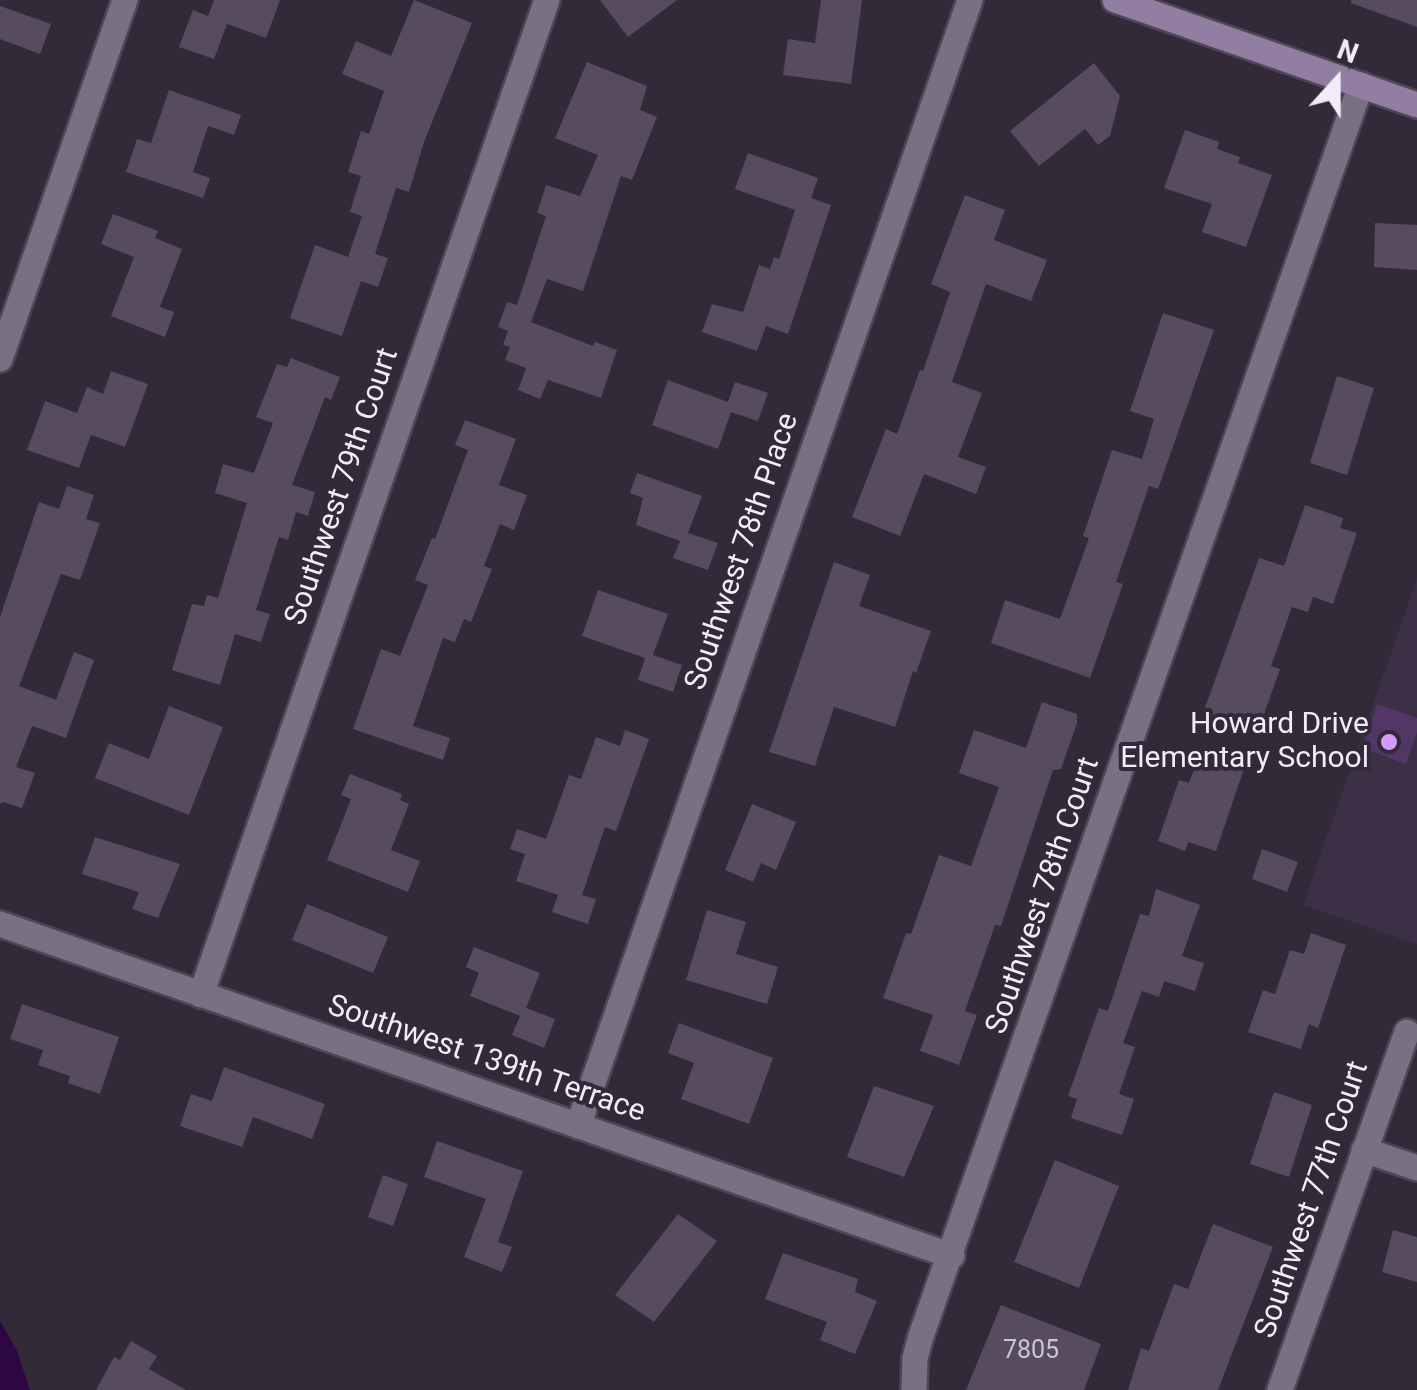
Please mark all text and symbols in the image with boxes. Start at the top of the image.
north arrow [1287,30,1387,130]
text: N [1333,33,1363,70]
street label: Southwest 79th Court [279,344,407,630]
street label: Southwest 78th Place [679,409,807,695]
place label: Howard Drive Elementary School [1120,707,1369,778]
marker: Howard Drive Elementary School [1378,731,1400,753]
street label: Southwest 78th Court [980,753,1108,1039]
street label: Southwest 139th Terrace [323,989,649,1131]
street label: Southwest 77th Court [1249,1057,1377,1343]
house number: 7805 [1003,1337,1059,1367]

